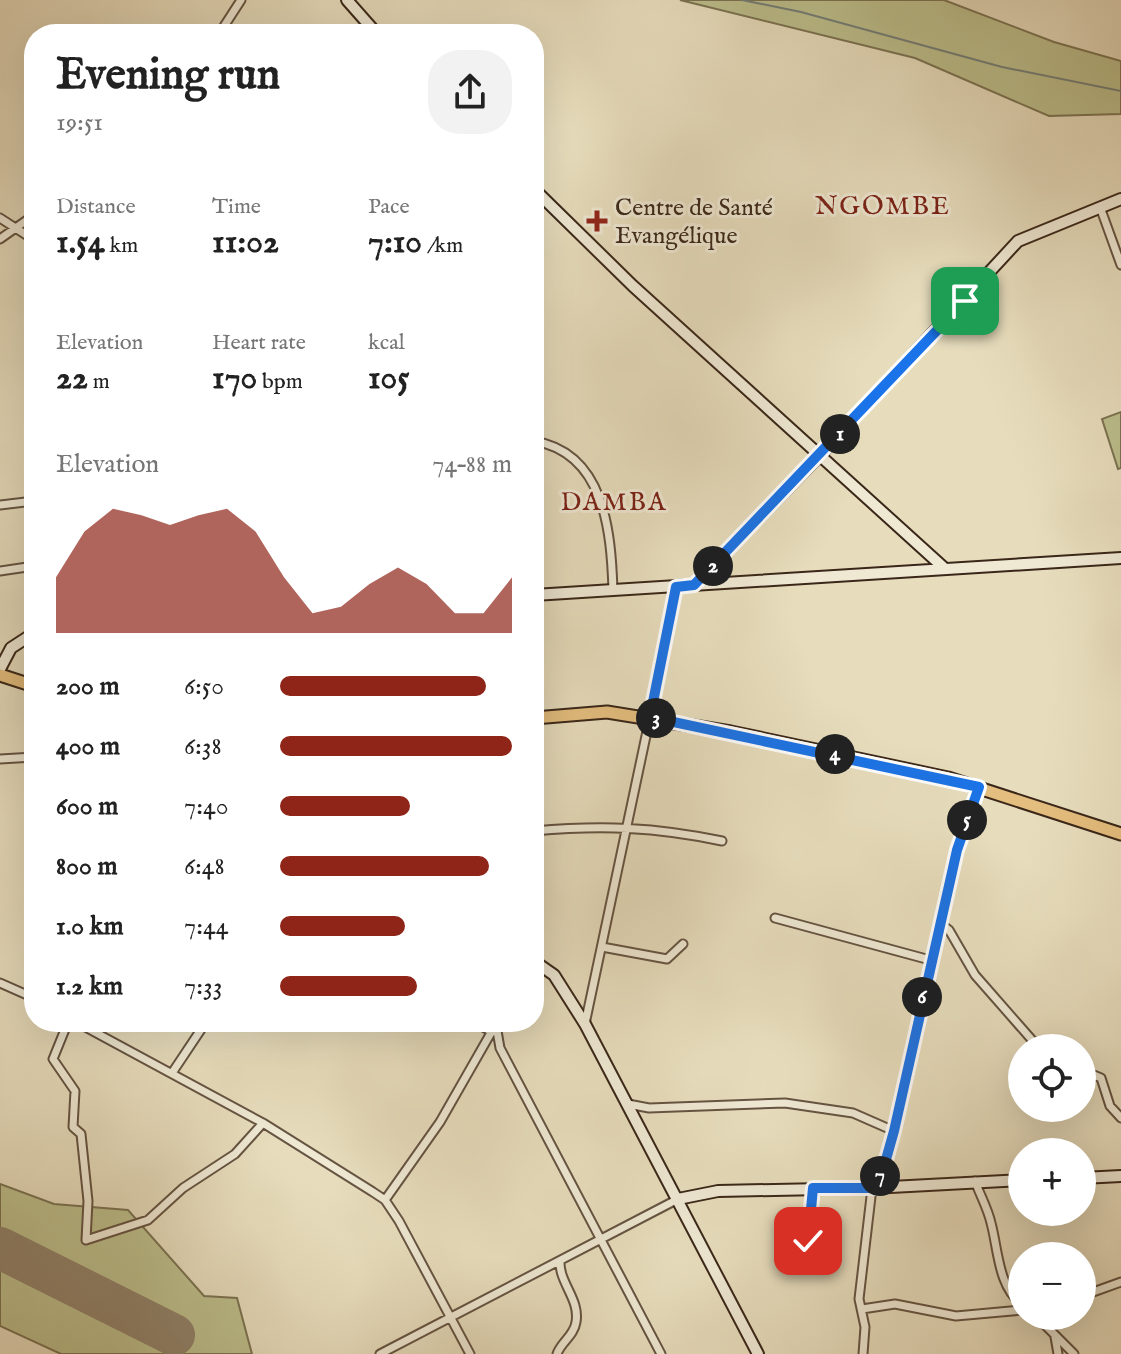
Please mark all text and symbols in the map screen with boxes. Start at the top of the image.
text: Evening run [56,48,280,104]
button: share [428,50,512,134]
text: 19:51 [56,106,103,139]
district label: NGOMBE [815,190,951,223]
text: Distance [56,193,136,221]
text: Time [212,193,261,221]
text: Pace [368,193,410,221]
place label: Centre de Santé Evangélique [615,193,773,252]
marker: Centre de Santé Evangélique [586,210,608,232]
text: 1.54 [56,221,105,264]
text: 11:02 [212,221,279,264]
text: 7:10 [368,221,422,264]
text: km [105,232,138,260]
text: /km [422,232,463,260]
pin [931,267,999,335]
icon: arrive [943,279,987,323]
text: Elevation [56,329,143,357]
text: Heart rate [212,329,306,357]
text: kcal [368,329,405,357]
text: 22 [56,357,88,400]
text: 170 [212,357,257,400]
text: 105 [368,357,410,400]
text: m [88,368,110,396]
text: bpm [257,368,303,396]
pin: 1 [820,414,860,454]
text: 1 [836,420,844,448]
text: Elevation [56,448,159,481]
text: 74–88 m [432,448,512,481]
district label: DAMBA [560,486,668,519]
pin: 2 [693,546,733,586]
text: 2 [708,552,718,580]
text: 200 m [56,670,120,703]
text: 6:50 [184,670,224,703]
pin: 3 [636,698,676,738]
text: 3 [652,704,660,732]
text: 400 m [56,730,120,763]
text: 6:38 [184,730,222,763]
pin: 4 [815,734,855,774]
text: 4 [830,740,840,768]
text: 600 m [56,790,118,823]
text: 7:40 [184,790,229,823]
pin: 5 [947,800,987,840]
text: 5 [963,806,971,834]
text: 800 m [56,850,118,883]
text: 6:48 [184,850,225,883]
text: 1.0 km [56,910,124,943]
text: 7:44 [184,910,229,943]
text: 1.2 km [56,970,123,1003]
text: 7:33 [184,970,222,1003]
pin: 6 [902,977,942,1017]
text: 6 [917,983,927,1011]
map controls [1008,1034,1096,1330]
button: locate [1008,1034,1096,1122]
button: + [1008,1138,1096,1226]
pin: 7 [860,1156,900,1196]
text: 7 [875,1162,885,1190]
pin [774,1207,842,1275]
icon: check [786,1219,830,1263]
button: − [1008,1242,1096,1330]

